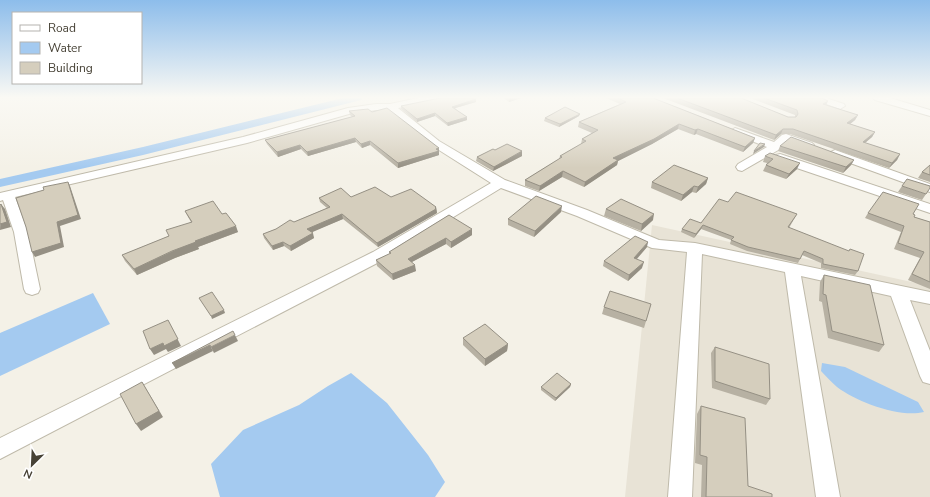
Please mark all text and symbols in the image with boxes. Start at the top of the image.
legend [12,12,142,84]
text: Road [48,20,76,36]
text: Water [48,40,82,56]
text: Building [48,60,93,76]
north arrow [12,445,52,485]
text: N [21,465,35,482]

